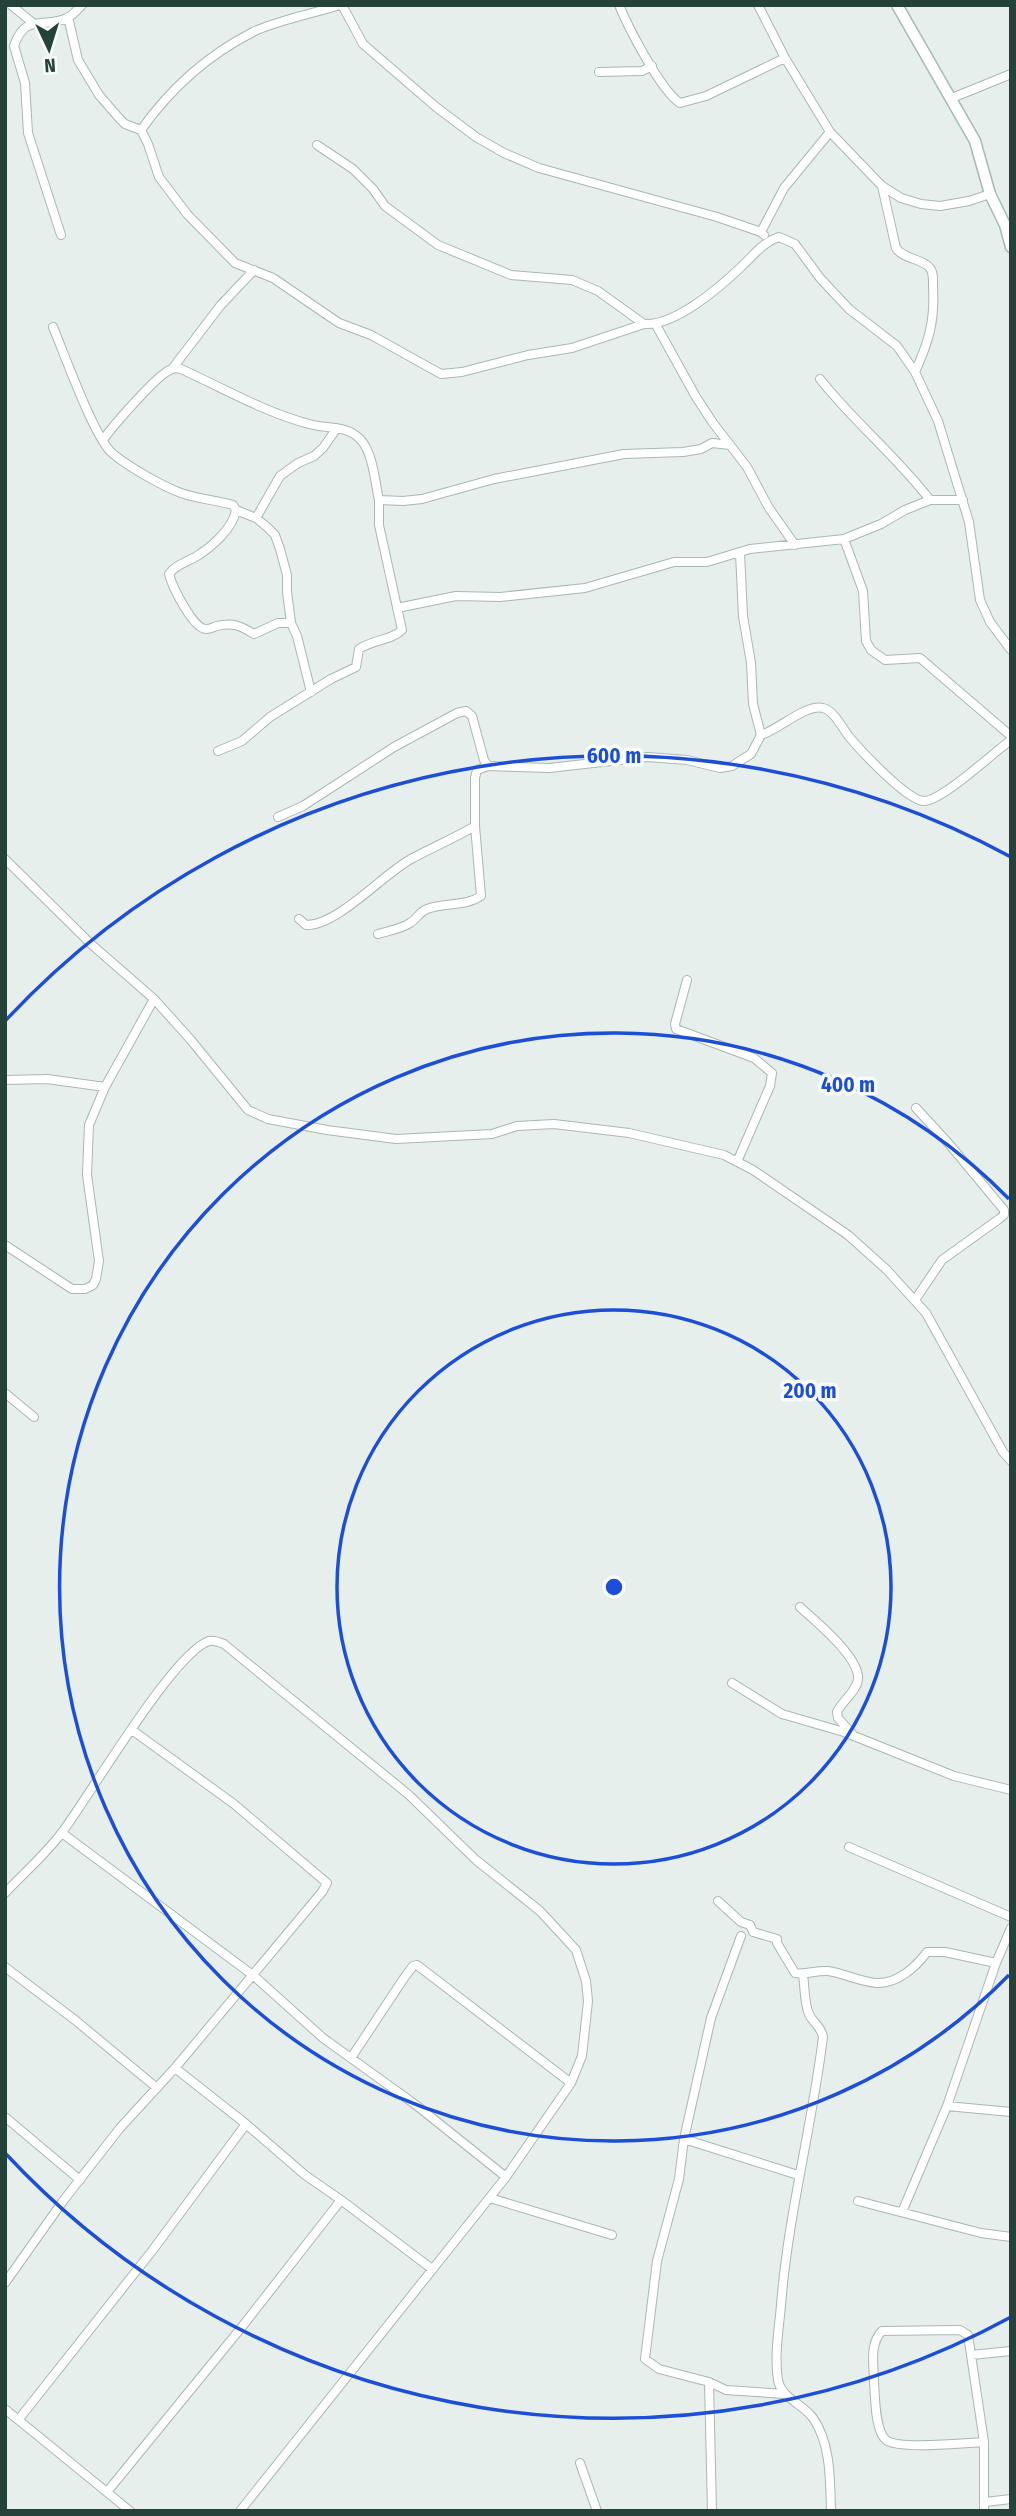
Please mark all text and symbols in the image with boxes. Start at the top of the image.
north arrow [14,14,84,84]
text: N [44,54,57,77]
text: 600 m [587,743,641,769]
text: 400 m [821,1072,875,1098]
text: 200 m [782,1378,837,1404]
centre of rings [602,1575,626,1599]

